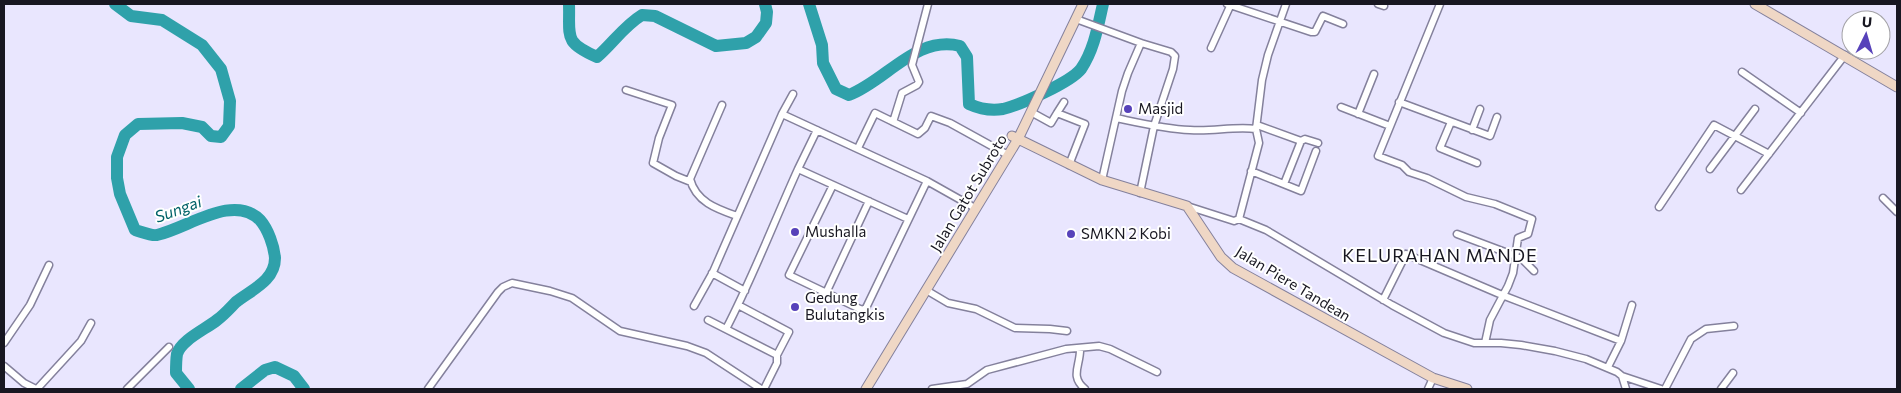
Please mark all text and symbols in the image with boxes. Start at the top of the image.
north arrow [1841,10,1891,60]
text: U [1861,13,1873,30]
place label: Masjid [1138,99,1183,117]
marker: Masjid [1122,103,1134,115]
street label: Jalan Gatot Subroto [926,131,1010,254]
water label: Sungai [152,191,205,226]
place label: Mushalla [805,222,866,240]
place label: SMKN 2 Kobi [1081,224,1171,242]
marker: Mushalla [789,226,801,238]
marker: SMKN 2 Kobi [1065,228,1077,240]
street label: Jalan Piere Tandean [1233,242,1354,325]
district label: KELURAHAN MANDE [1342,244,1538,266]
place label: Gedung Bulutangkis [805,288,885,323]
marker: Gedung Bulutangkis [789,301,801,313]

